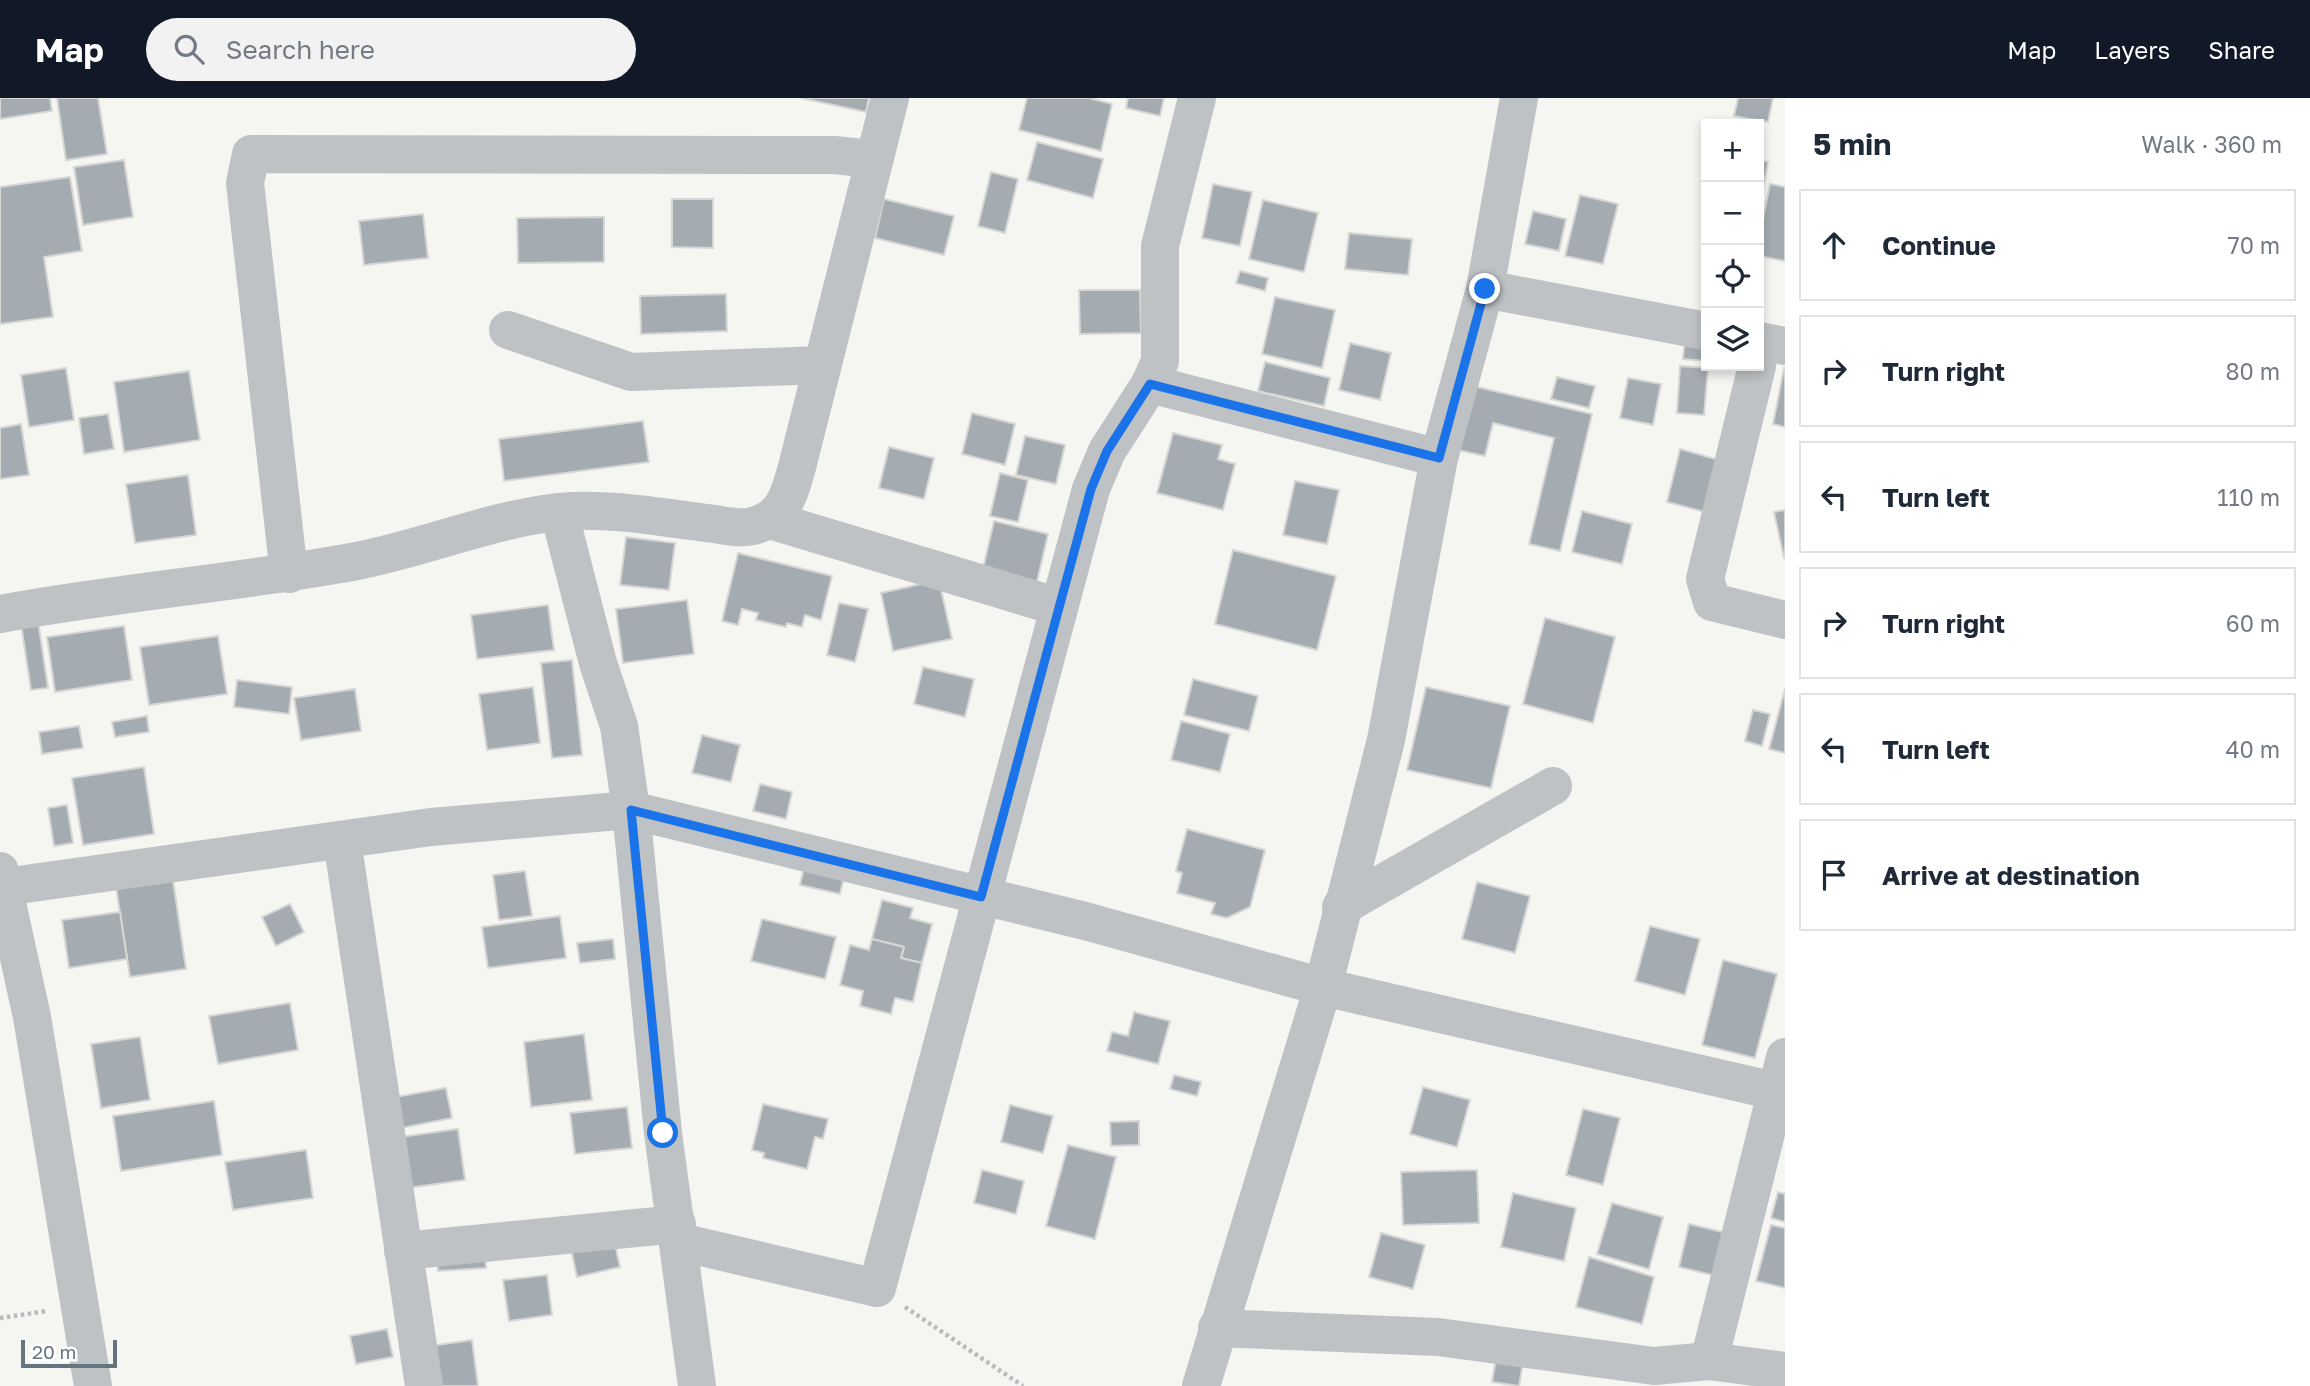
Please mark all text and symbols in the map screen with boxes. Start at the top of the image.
search box [146,18,636,81]
text: Map [35,30,104,69]
icon: search [170,30,208,68]
text: Search here [226,34,375,65]
text: Map [2007,35,2056,64]
text: Layers [2094,35,2170,64]
text: Share [2208,35,2275,64]
map controls [1701,119,1764,371]
button: + [1701,119,1764,182]
text: 5 min [1813,126,1891,162]
text: Walk · 360 m [2141,130,2282,158]
button: − [1701,182,1764,245]
icon: ahead [1815,226,1853,264]
text: Continue [1882,230,1996,261]
text: 70 m [2227,231,2280,259]
button: locate [1701,245,1764,308]
route end [1469,273,1500,304]
button: layers [1701,308,1764,371]
icon: right [1815,352,1853,390]
text: Turn right [1882,356,2005,387]
text: 80 m [2226,357,2280,385]
icon: left [1815,478,1853,516]
text: Turn left [1882,482,1990,513]
text: 110 m [2217,483,2280,511]
icon: right [1815,604,1853,642]
text: Turn right [1882,608,2005,639]
text: 60 m [2226,609,2280,637]
icon: left [1815,730,1853,768]
text: Turn left [1882,734,1990,765]
text: 40 m [2226,735,2280,763]
icon: arrive [1815,856,1853,894]
text: Arrive at destination [1882,860,2140,891]
route start [647,1117,678,1148]
scale bar [21,1337,117,1369]
text: 20 m [32,1340,76,1363]

